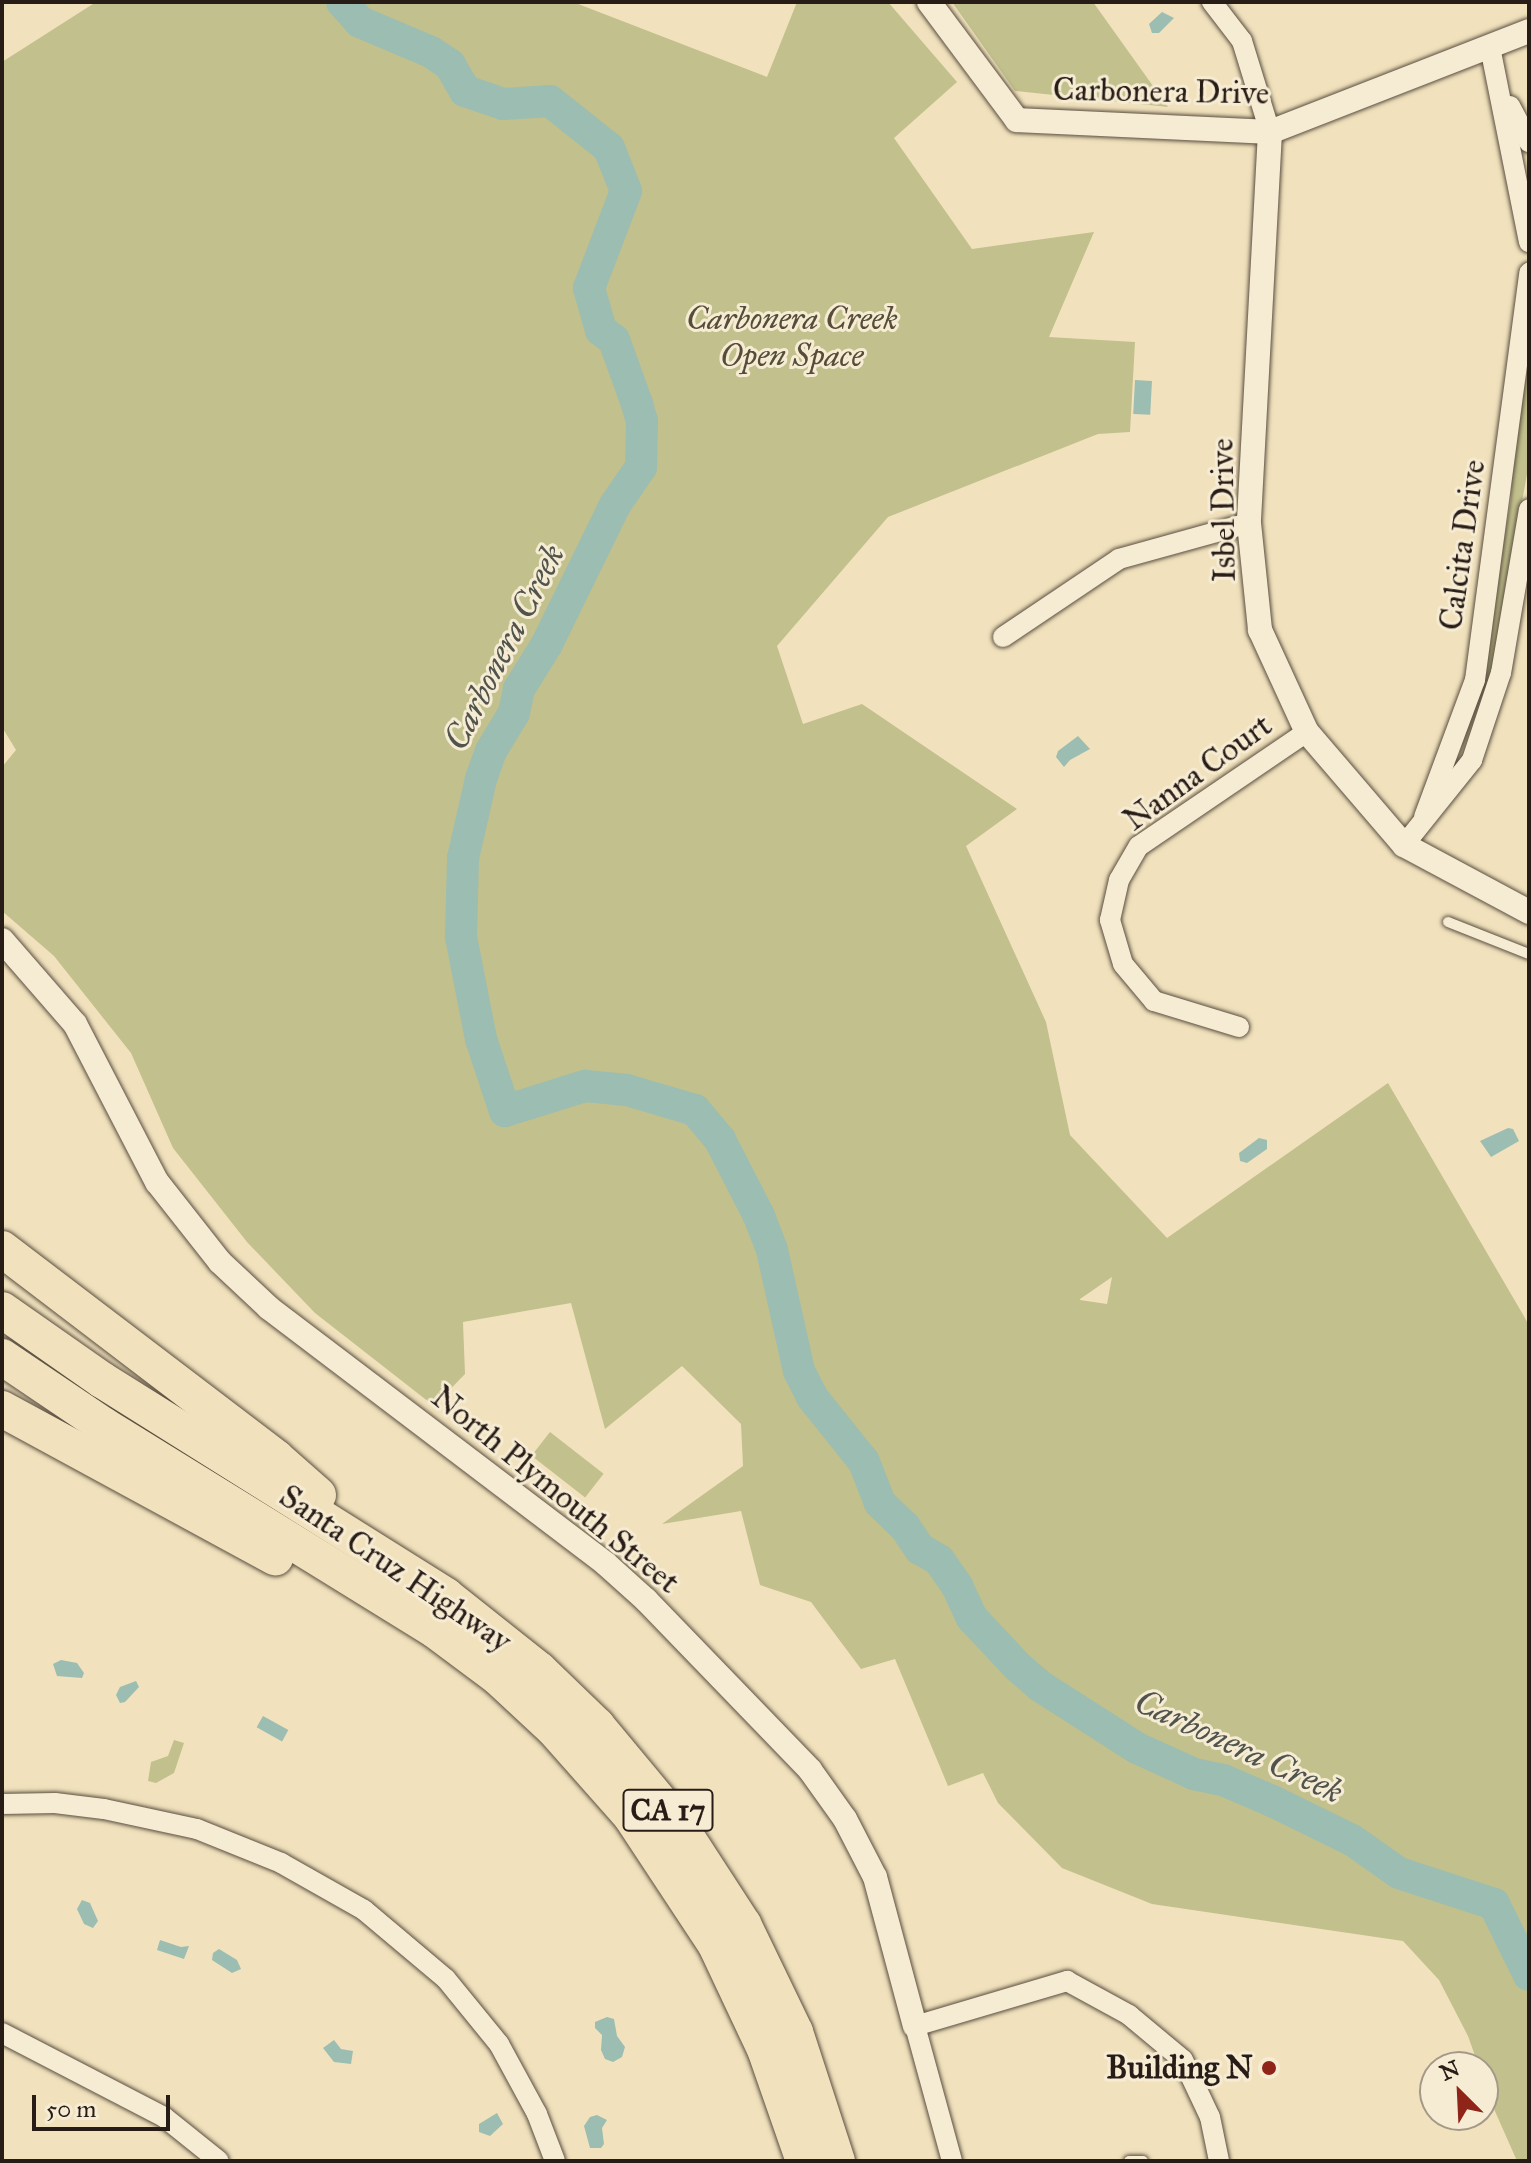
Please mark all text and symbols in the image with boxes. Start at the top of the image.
street label: Carbonera Drive [1053,71,1269,113]
park label: Carbonera Creek Open Space [686,301,898,376]
street label: Isbel Drive [1204,438,1244,582]
street label: Calcita Drive [1432,457,1494,633]
water label: Carbonera Creek [435,538,573,756]
street label: Nanna Court [1117,706,1279,840]
street label: North Plymouth Street [423,1378,687,1602]
street label: Santa Cruz Highway [272,1477,518,1661]
water label: Carbonera Creek [1129,1680,1349,1812]
road number: CA 17 [622,1784,714,1836]
place label: Building N [1106,2049,1253,2087]
north arrow [1419,2051,1499,2131]
text: N [1436,2054,1464,2087]
marker: Building N [1260,2059,1278,2077]
scale bar [36,2079,174,2129]
text: 50 m [46,2094,96,2124]

